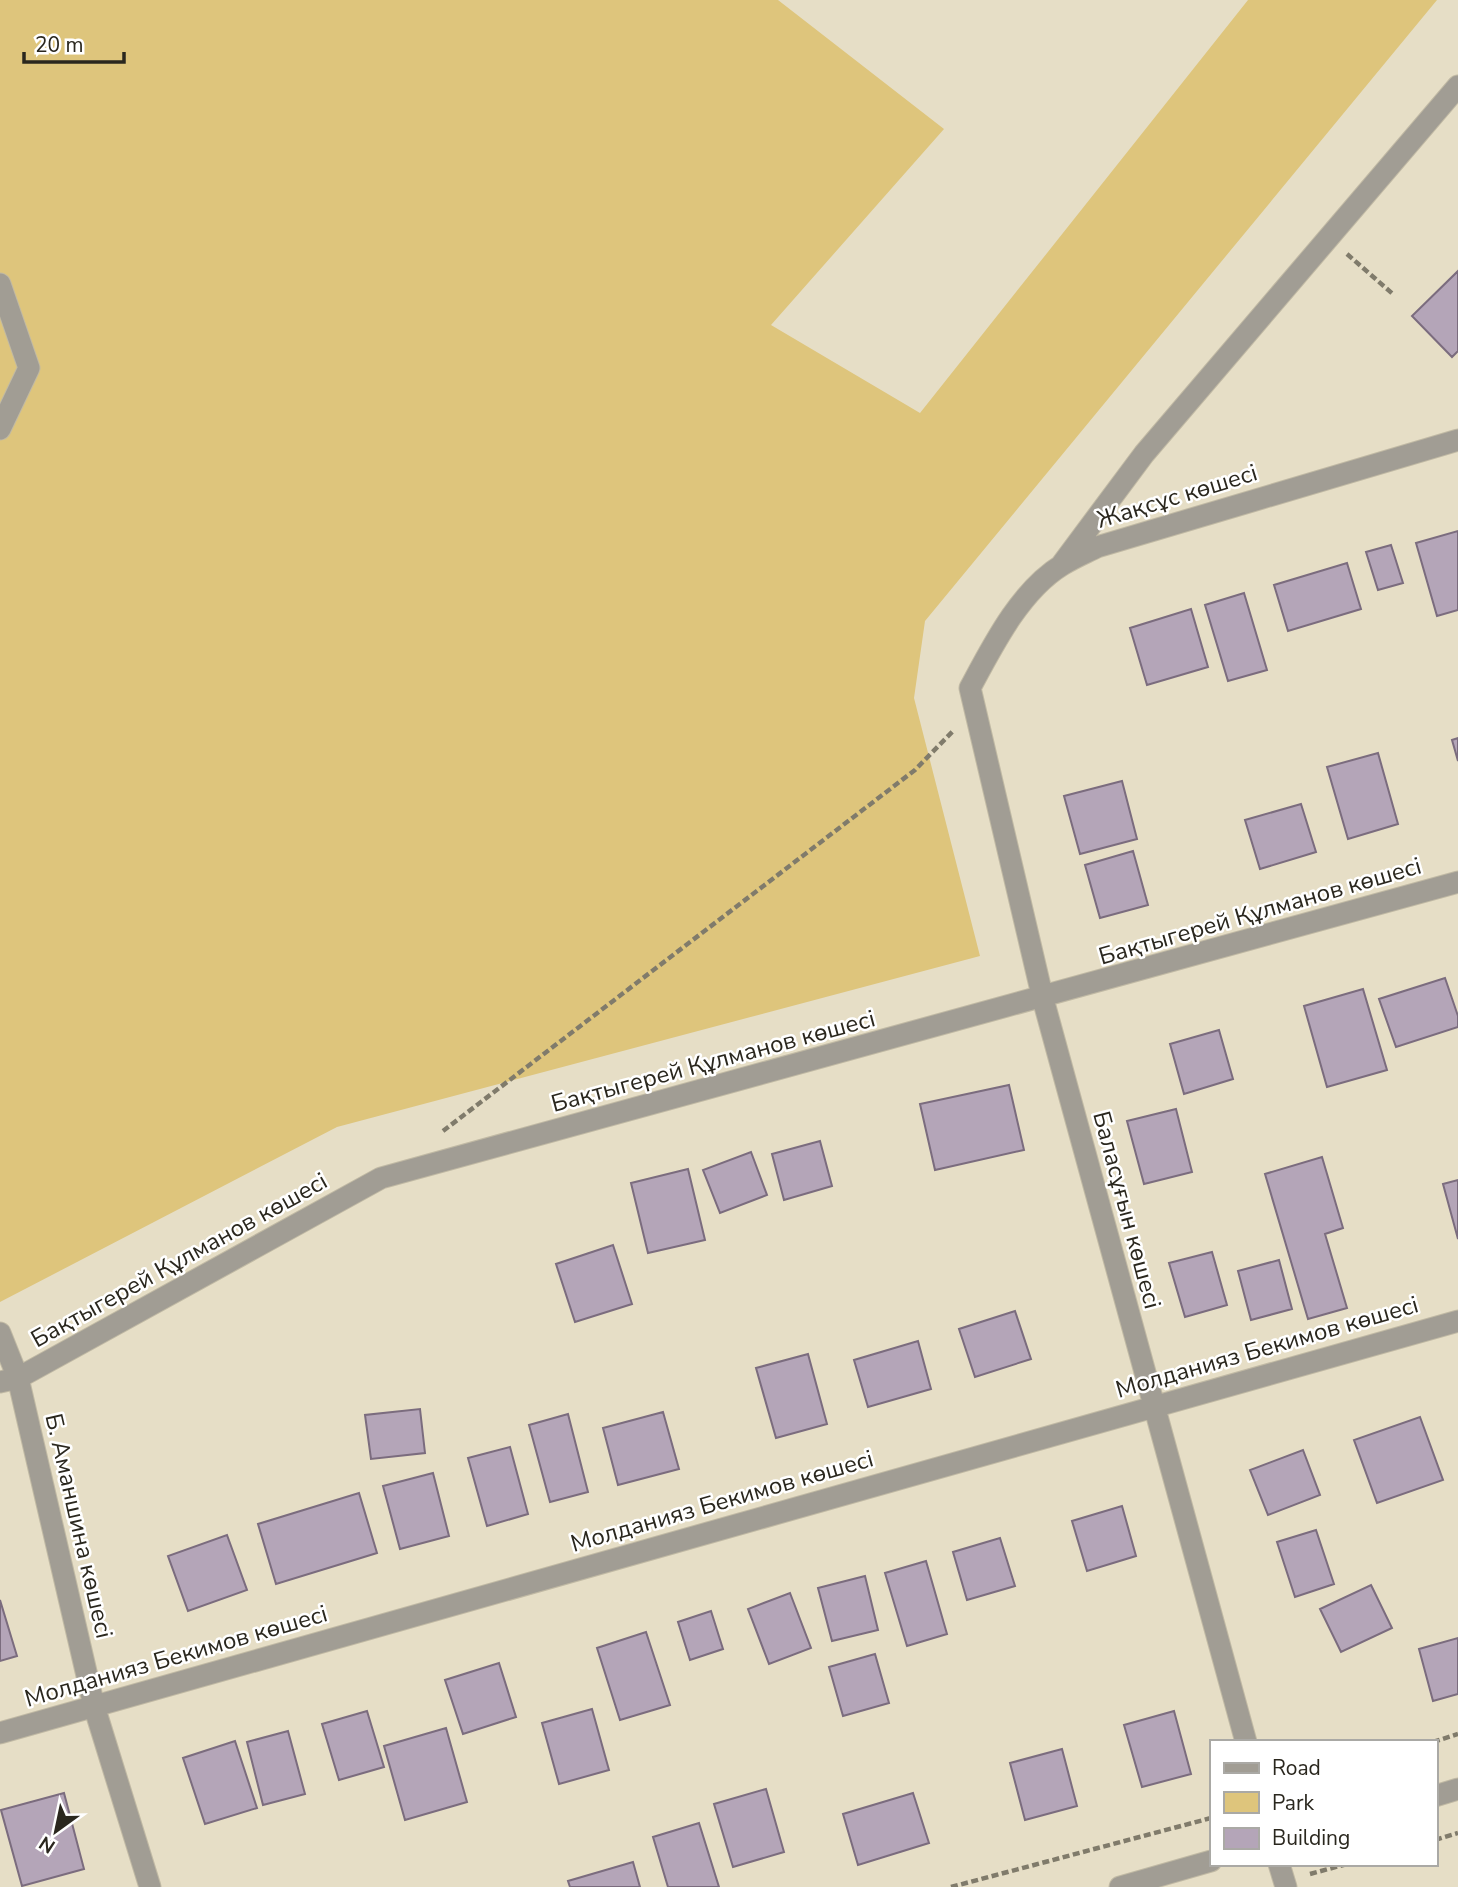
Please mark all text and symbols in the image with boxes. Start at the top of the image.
scale bar [24,21,124,65]
text: 20 m [35,31,84,59]
street label: Жақсұс көшесі [1093,456,1261,536]
street label: Бақтыгерей Құлманов көшесі [1095,850,1425,972]
street label: Бақтыгерей Құлманов көшесі [547,1002,879,1120]
street label: Баласұғын көшесі [1085,1108,1169,1312]
street label: Бақтыгерей Құлманов көшесі [25,1165,333,1355]
street label: Молданияз Бекимов көшесі [1112,1288,1422,1406]
street label: Б. Аманшина көшесі [38,1410,120,1642]
street label: Молданияз Бекимов көшесі [567,1442,877,1560]
street label: Молданияз Бекимов көшесі [21,1597,331,1715]
legend [1210,1740,1437,1866]
text: Road [1272,1754,1321,1782]
text: Park [1272,1789,1314,1817]
north arrow [21,1796,91,1866]
text: Building [1272,1824,1350,1852]
text: N [34,1830,60,1859]

